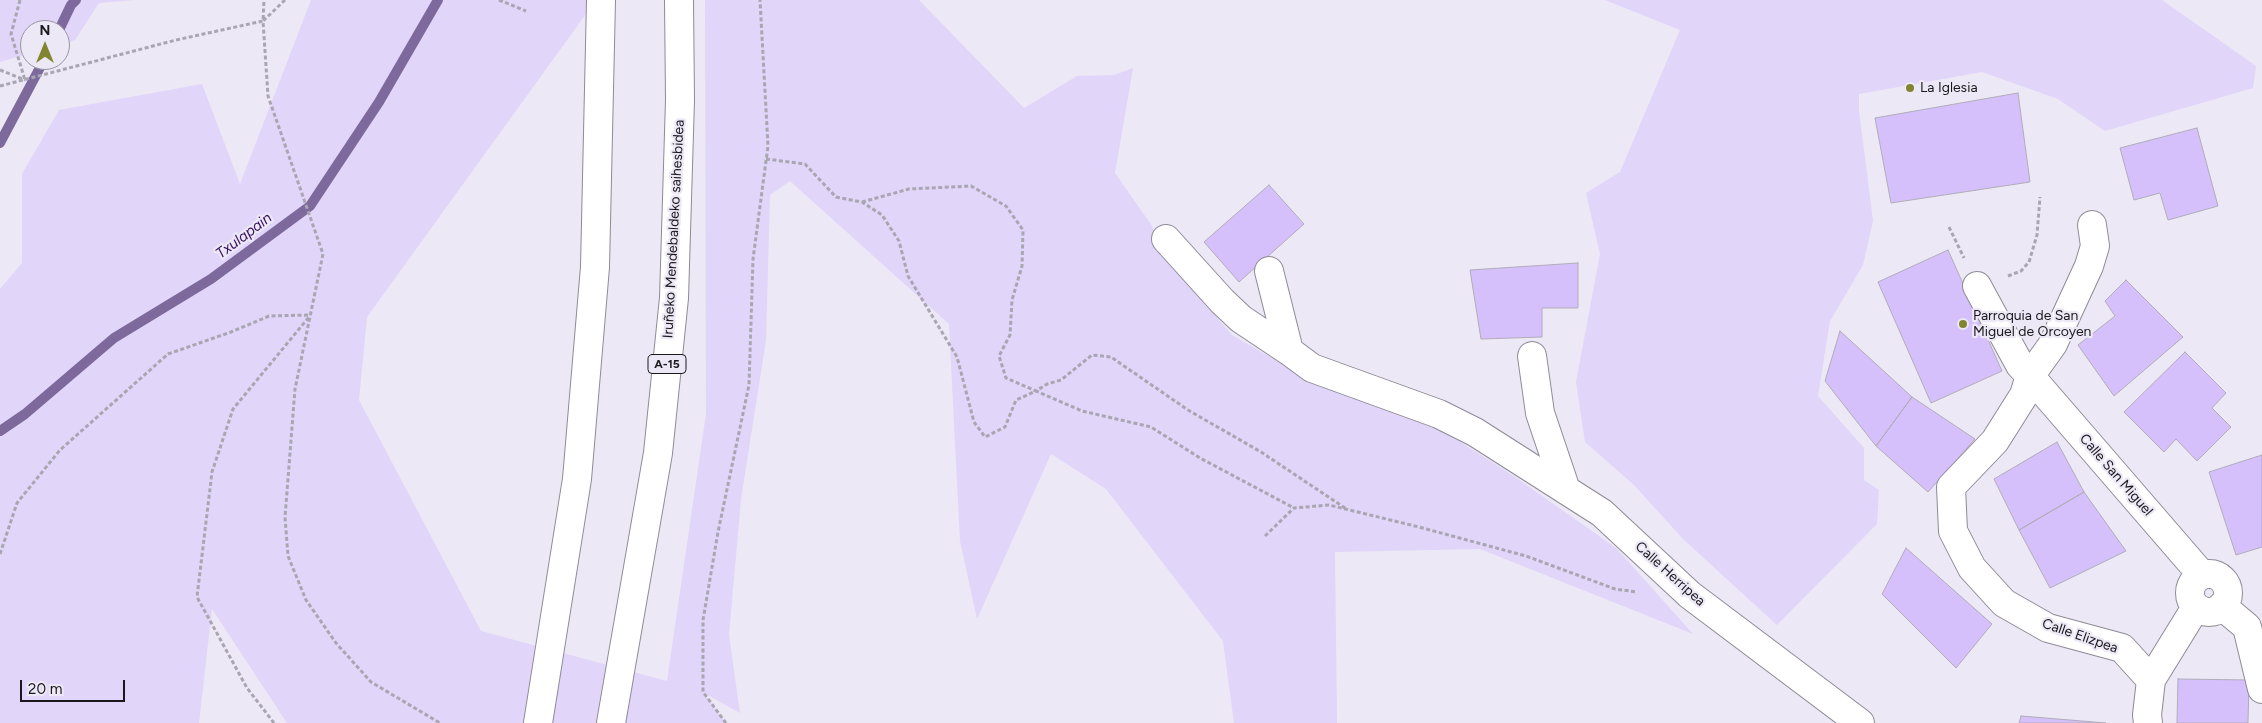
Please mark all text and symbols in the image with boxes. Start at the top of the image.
north arrow [20,20,70,70]
text: N [40,22,50,39]
place label: La Iglesia [1920,80,1978,96]
marker: La Iglesia [1904,82,1916,94]
street label: Iruñeko Mendebaldeko saihesbidea [660,119,688,339]
water label: Txulapain [212,209,276,263]
place label: Parroquia de San Miguel de Orcoyen [1973,308,2091,341]
marker: Parroquia de San Miguel de Orcoyen [1957,318,1969,330]
road number: A-15 [648,354,686,374]
street label: Calle San Miguel [2076,430,2156,520]
street label: Calle Herripea [1632,538,1708,610]
street label: Calle Elizpea [2040,615,2120,657]
scale bar [22,670,128,702]
text: 20 m [28,680,62,698]

